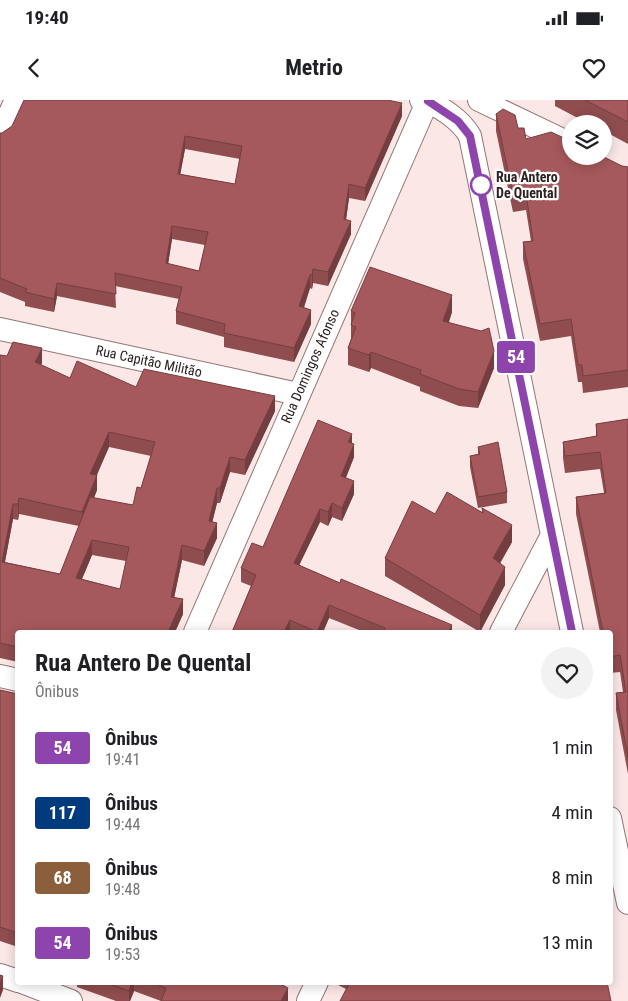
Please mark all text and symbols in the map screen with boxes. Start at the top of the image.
text: 19:40 [25,6,69,29]
icon: back [20,54,48,82]
icon: heart [580,54,608,82]
text: Metrio [285,55,343,80]
map controls [562,115,612,165]
button: layers [562,115,612,165]
place label: Rua Antero De Quental [496,169,558,201]
marker: Rua Antero De Quental [470,174,492,196]
street label: Rua Domingos Afonso [278,307,342,425]
line badge: 54 [494,341,538,373]
street label: Rua Capitão Militão [94,342,204,380]
text: 54 [507,346,525,367]
button: heart [541,647,593,699]
text: Rua Antero De Quental [35,649,251,677]
text: Ônibus [35,682,79,701]
text: Ônibus [105,727,158,750]
text: 1 min [551,736,593,759]
text: 54 [53,737,72,758]
text: 19:41 [105,750,140,769]
text: Ônibus [105,792,158,815]
text: 4 min [551,801,593,824]
text: 117 [49,802,76,823]
text: 19:44 [105,815,140,834]
text: Ônibus [105,857,158,880]
text: 8 min [551,866,593,889]
text: 68 [53,867,72,888]
text: 19:48 [105,880,140,899]
text: Ônibus [105,922,158,945]
text: 13 min [542,931,593,954]
text: 54 [53,932,72,953]
text: 19:53 [105,945,140,964]

